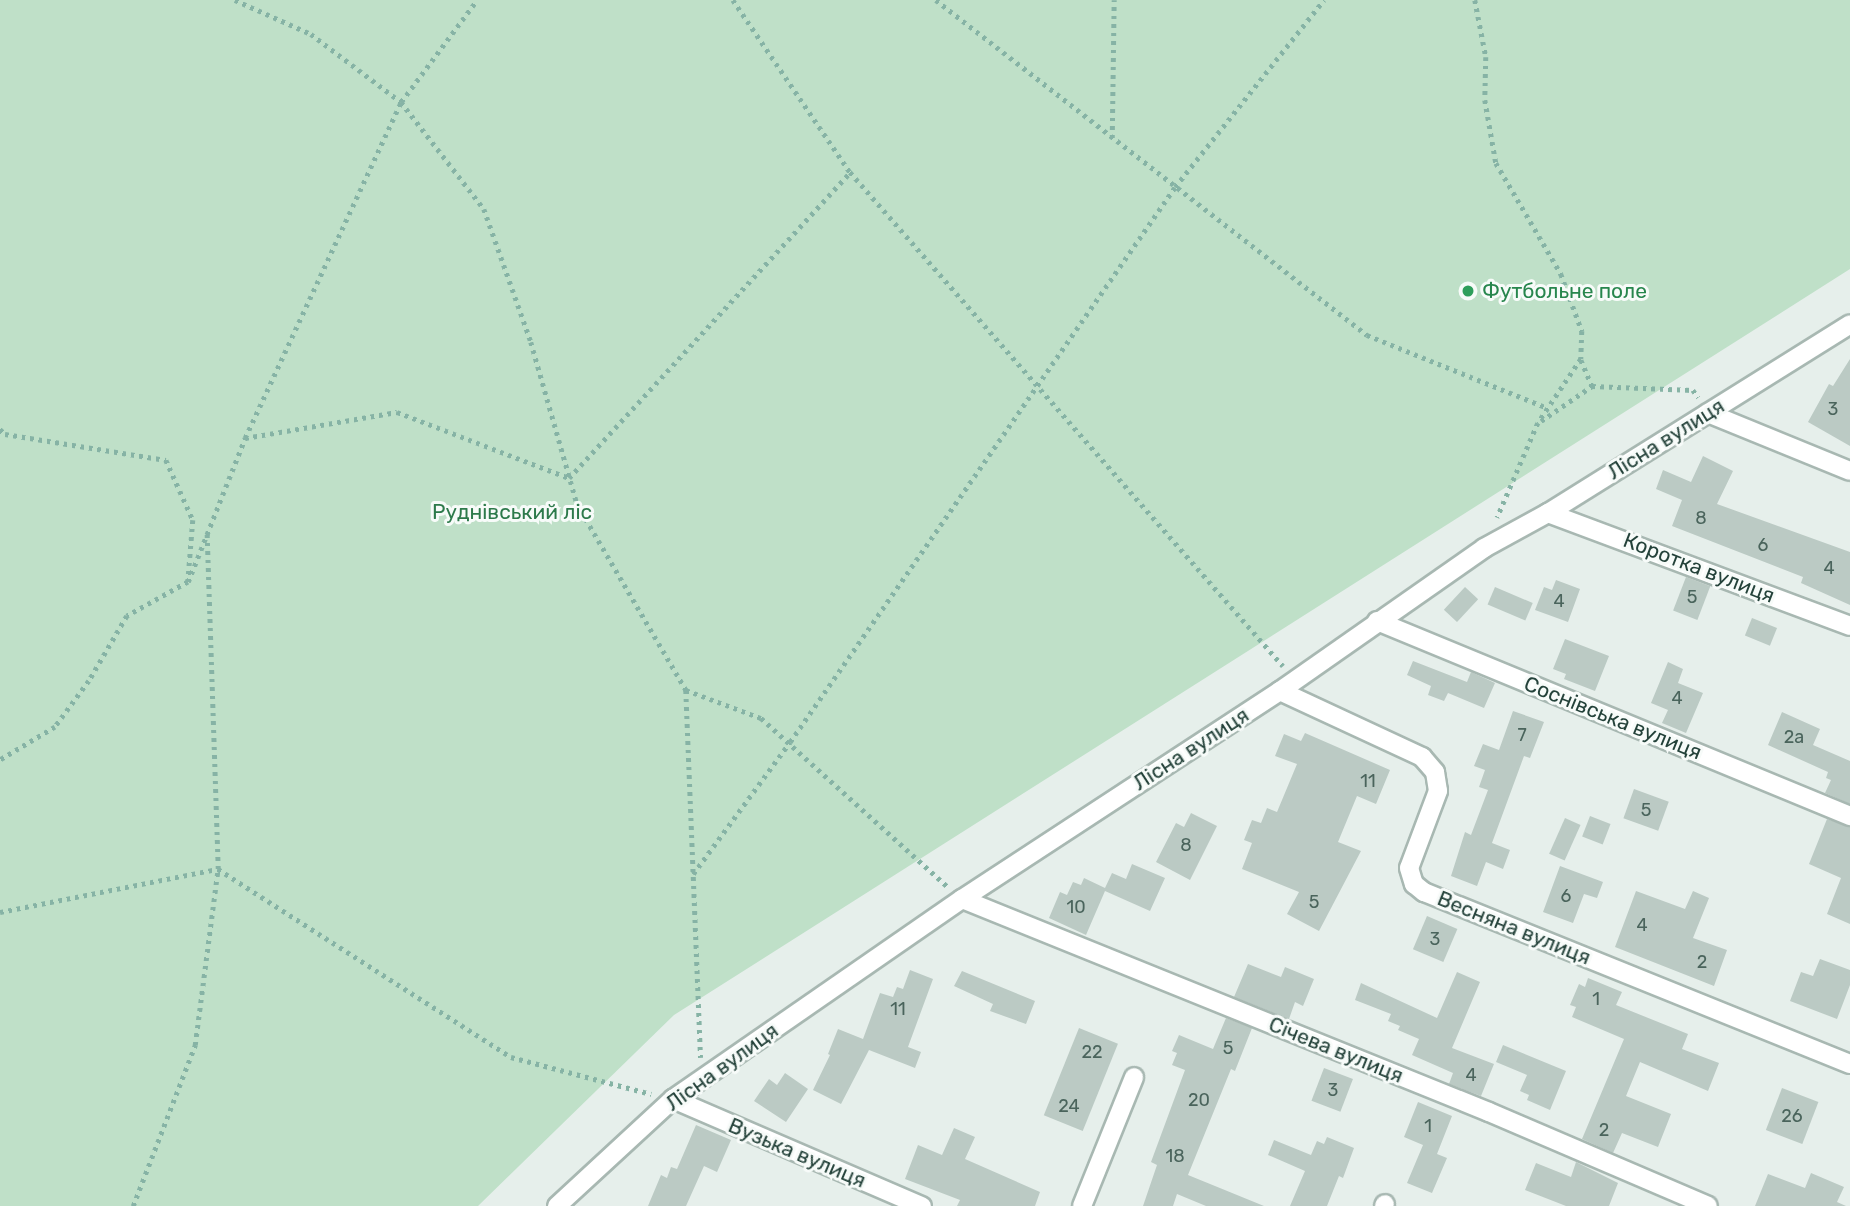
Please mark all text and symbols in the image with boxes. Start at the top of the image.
place label: Футбольне поле [1482,278,1647,304]
marker: Футбольне поле [1460,283,1476,299]
street label: Лісна вулиця [1603,393,1729,485]
house number: 3 [1828,398,1838,420]
park label: Руднівський ліс [432,499,592,525]
house number: 8 [1695,507,1707,529]
street label: Коротка вулиця [1620,528,1778,608]
house number: 6 [1758,534,1768,556]
house number: 4 [1823,557,1835,579]
house number: 5 [1687,586,1697,608]
house number: 4 [1553,590,1565,612]
street label: Соснівська вулиця [1520,671,1706,765]
house number: 4 [1671,687,1683,709]
street label: Лісна вулиця [1128,702,1254,796]
house number: 7 [1517,724,1527,746]
house number: 2а [1784,726,1804,748]
house number: 11 [1360,770,1376,792]
house number: 5 [1641,799,1651,821]
house number: 8 [1180,834,1192,856]
house number: 6 [1561,885,1571,907]
street label: Весняна вулиця [1434,886,1594,970]
house number: 5 [1309,891,1319,913]
house number: 10 [1066,896,1086,918]
house number: 4 [1636,914,1648,936]
house number: 3 [1430,928,1440,950]
house number: 2 [1697,951,1707,973]
house number: 1 [1592,988,1600,1010]
house number: 11 [890,998,906,1020]
street label: Січева вулиця [1265,1012,1407,1088]
street label: Лісна вулиця [661,1018,783,1116]
house number: 5 [1223,1037,1233,1059]
house number: 22 [1081,1041,1103,1063]
house number: 4 [1465,1064,1477,1086]
house number: 3 [1328,1079,1338,1101]
house number: 20 [1188,1089,1210,1111]
house number: 24 [1058,1095,1080,1117]
house number: 26 [1781,1105,1803,1127]
street label: Вузька вулиця [724,1113,870,1193]
house number: 1 [1424,1115,1432,1137]
house number: 2 [1599,1119,1609,1141]
house number: 18 [1165,1145,1185,1167]

